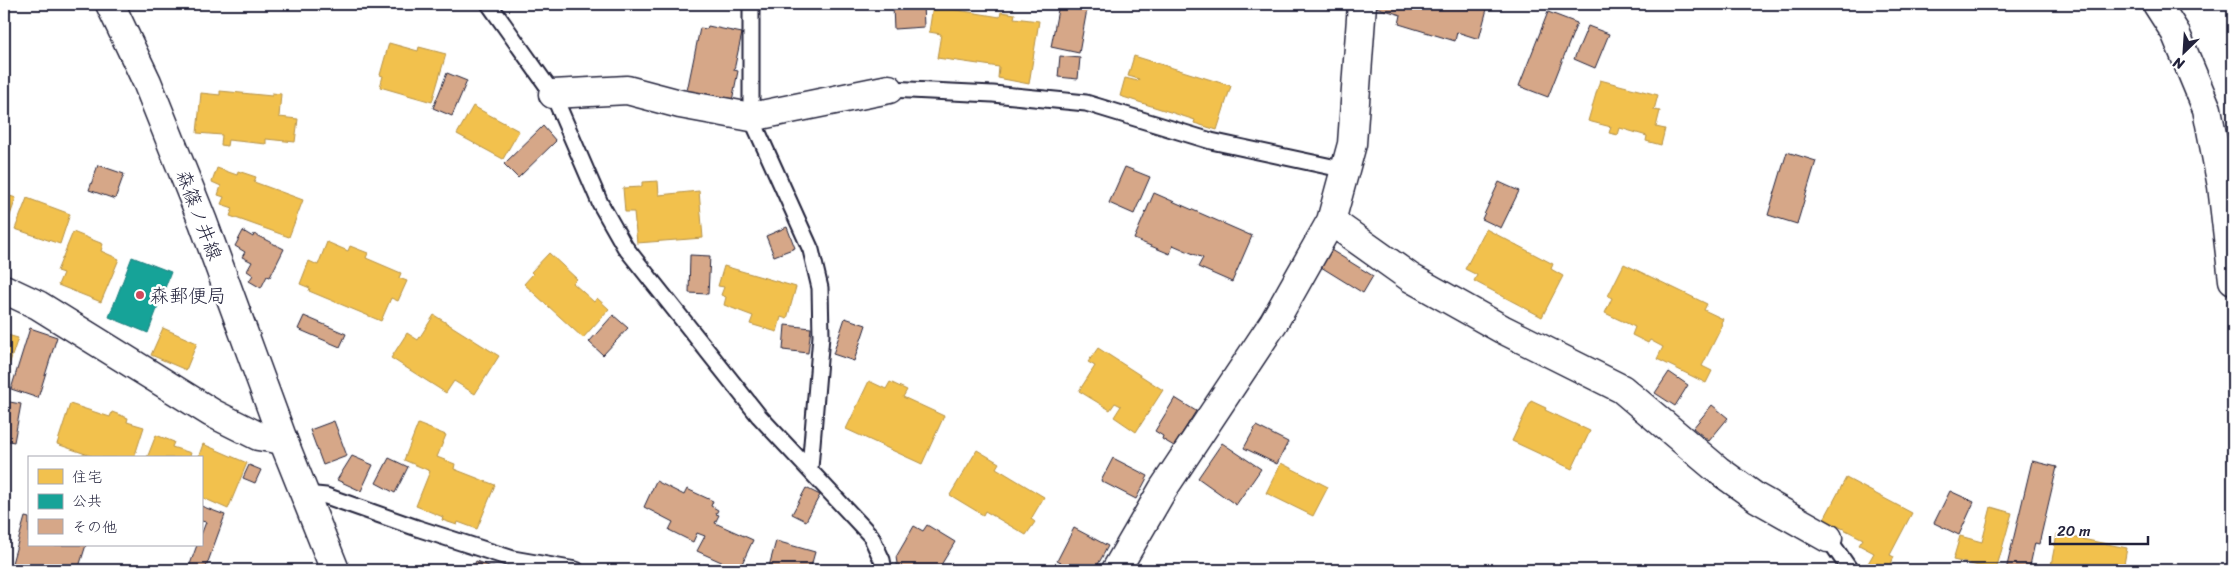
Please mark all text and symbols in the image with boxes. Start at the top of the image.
north arrow [2160,28,2210,78]
text: N [2169,50,2189,77]
street label: 森篠ノ井線 [167,165,231,265]
place label: 森郵便局 [150,279,226,312]
marker: 森郵便局 [134,289,146,301]
legend [28,456,202,546]
text: 住宅 [72,464,102,490]
text: 公共 [72,488,102,514]
text: その他 [72,514,117,540]
scale bar [2050,514,2147,546]
text: 20 m [2057,518,2091,544]

